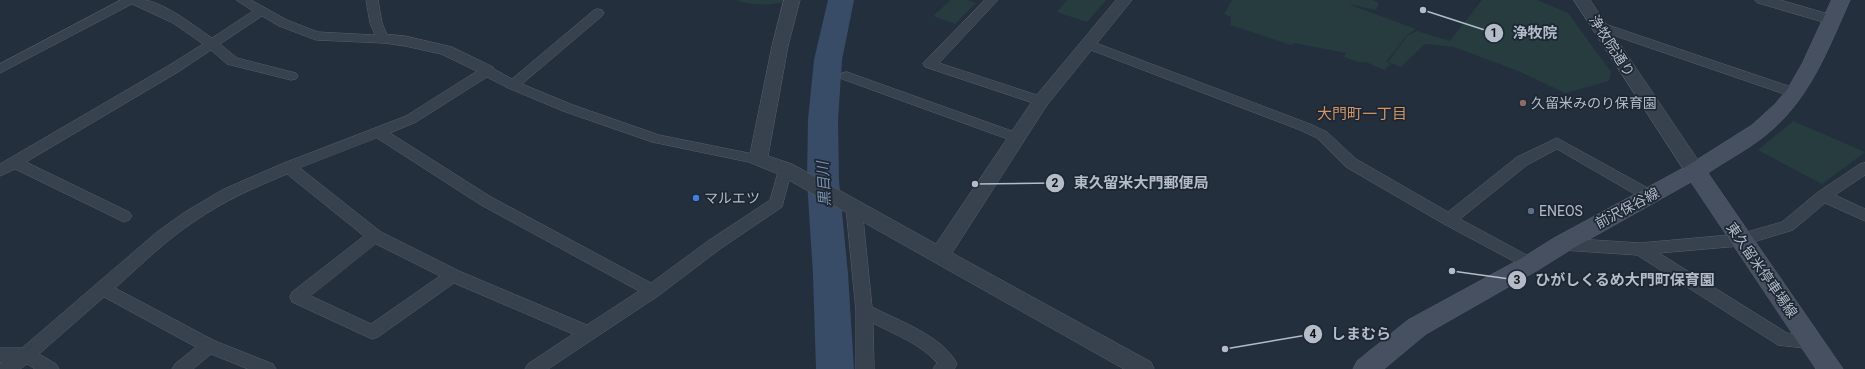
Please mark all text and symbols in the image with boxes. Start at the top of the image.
street label: 浄牧院通り [1586,12,1638,80]
callout: 浄牧院 [1484,19,1565,46]
text: 浄牧院 [1512,24,1558,42]
text: 1 [1491,26,1497,40]
place label: 久留米みのり保育園 [1531,95,1657,111]
marker: 久留米みのり保育園 [1518,98,1528,108]
district label: 大門町一丁目 [1317,105,1407,123]
water label: 黒目川 [814,159,834,207]
callout: 東久留米大門郵便局 [1045,170,1216,197]
text: 東久留米大門郵便局 [1073,174,1209,192]
text: 2 [1052,176,1059,190]
street label: 前沢保谷線 [1592,185,1662,231]
place label: マルエツ [704,190,760,206]
marker: マルエツ [691,193,701,203]
place label: ENEOS [1539,203,1583,219]
marker: ENEOS [1526,206,1536,216]
street label: 東久留米停車場線 [1723,220,1801,320]
callout: ひがしくるめ大門町保育園 [1507,267,1723,294]
text: ひがしくるめ大門町保育園 [1535,271,1715,289]
text: 3 [1514,273,1521,287]
callout: しまむら [1303,321,1399,348]
text: しまむら [1331,325,1391,343]
text: 4 [1310,327,1317,341]

